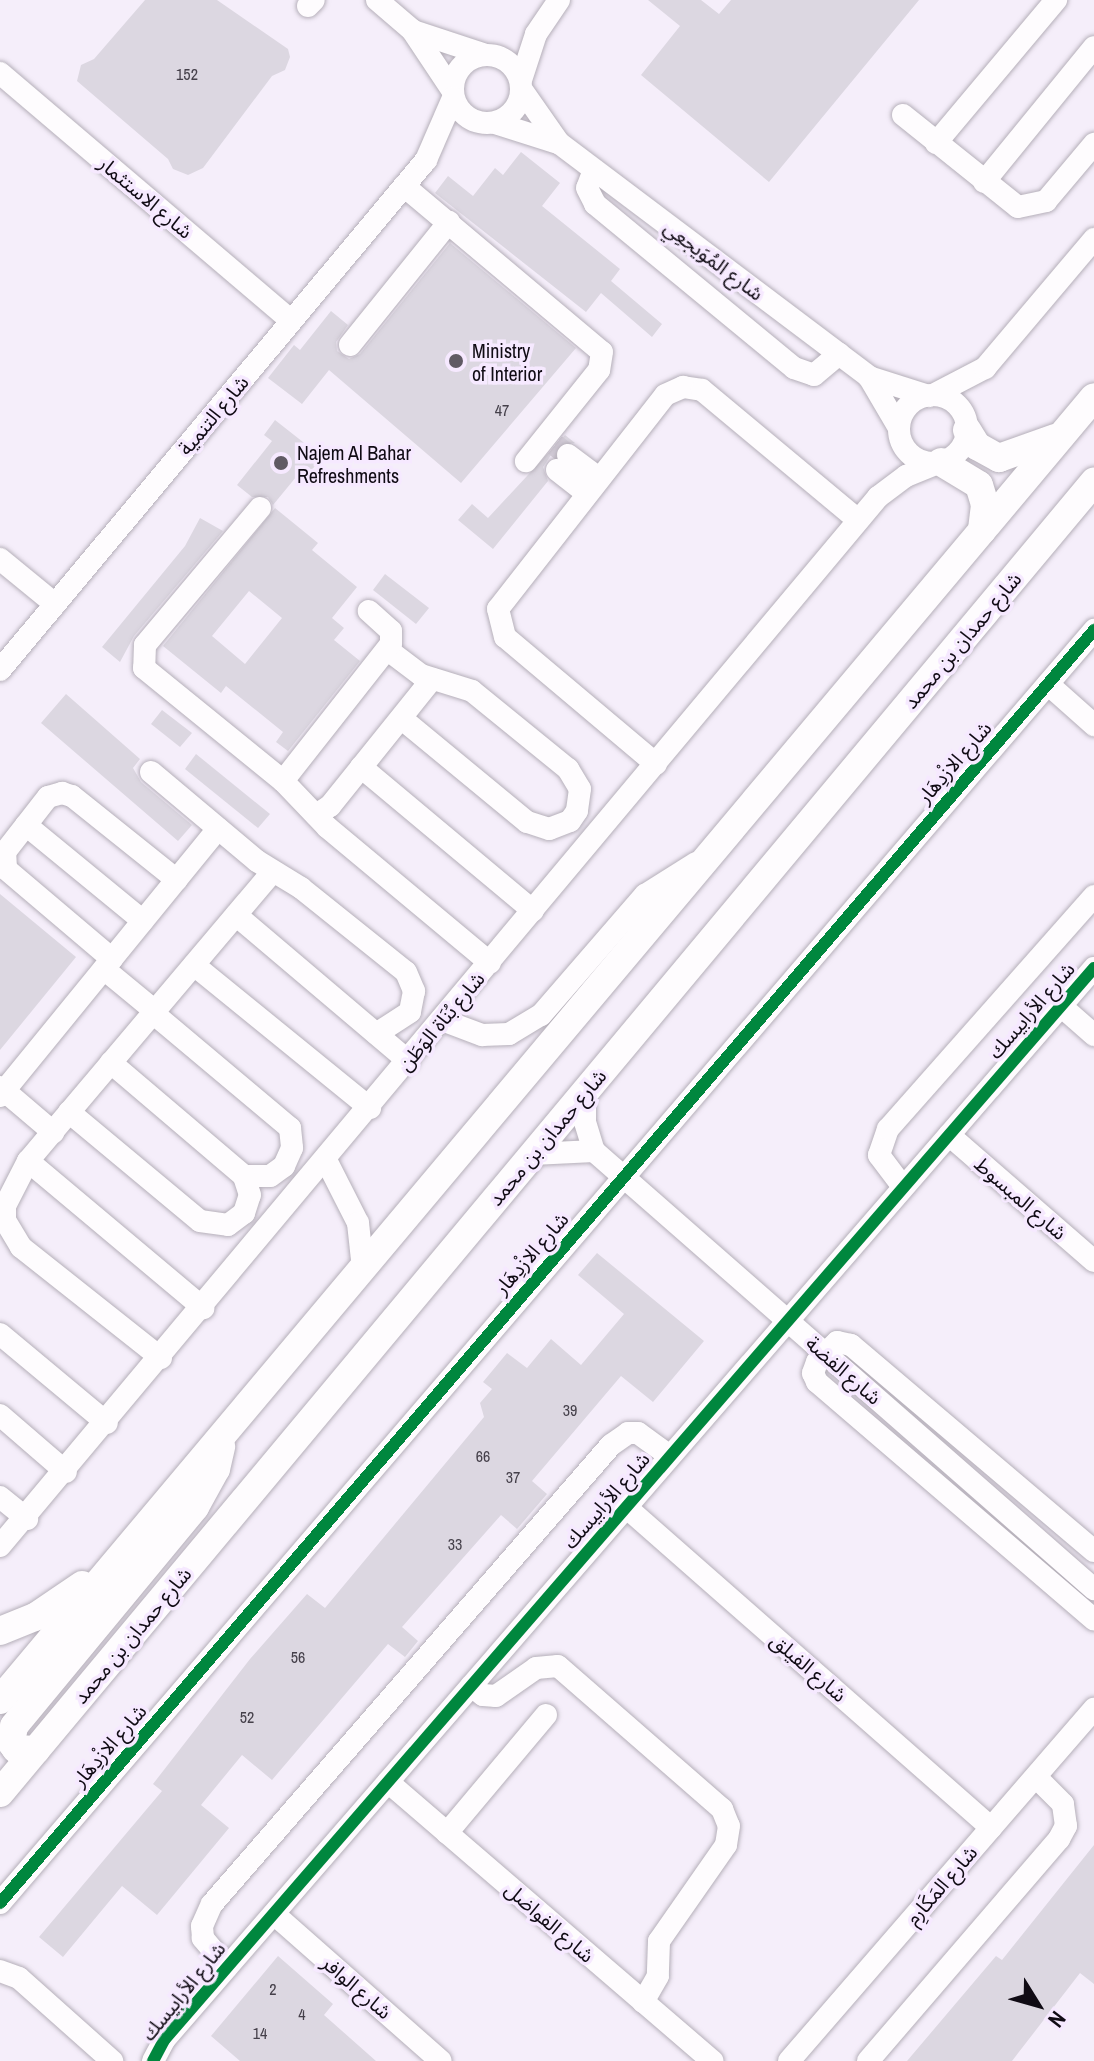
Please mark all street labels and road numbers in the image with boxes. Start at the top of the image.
street label: شارع الاستثمار [94,151,198,243]
street label: شارع المُوَيجعِي [660,215,768,305]
street label: شارع التنمية [173,370,253,460]
street label: شارع حمدان بن محمد [898,567,1026,713]
street label: شارع الازْدِهَار [912,716,996,808]
street label: شارع الأرابيسك [983,957,1079,1063]
street label: شارع بُنَاة الوَطَن [393,967,489,1075]
street label: شارع حمدان بن محمد [483,1064,611,1210]
street label: شارع المبسوط [970,1152,1072,1244]
street label: شارع الازْدِهَار [489,1207,573,1299]
street label: شارع الفضة [801,1331,887,1409]
street label: شارع الأرابيسك [558,1447,654,1553]
street label: شارع حمدان بن محمد [68,1562,196,1708]
street label: شارع الفيلق [766,1627,852,1707]
street label: شارع الازْدِهَار [67,1699,151,1791]
street label: شارع المَكَارِم [900,1840,982,1930]
street label: شارع الفواضل [501,1877,599,1967]
street label: شارع الأرابيسك [136,1937,230,2045]
street label: شارع الوافر [317,1950,397,2024]

